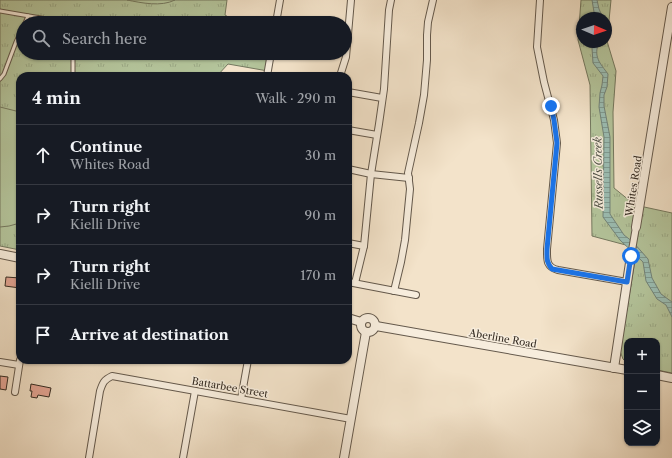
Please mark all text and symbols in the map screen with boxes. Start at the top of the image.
north arrow [576,12,612,48]
search box [16,16,352,60]
icon: search [30,27,52,49]
text: Search here [62,29,147,48]
text: 4 min [32,88,81,108]
text: Walk · 290 m [255,90,336,106]
route end [542,97,560,115]
text: Continue [70,137,142,156]
water label: Russells Creek [590,137,606,210]
icon: ahead [32,144,54,166]
text: 30 m [305,147,336,163]
street label: Whites Road [622,155,645,218]
text: Whites Road [70,156,150,172]
text: Turn right [70,197,150,216]
icon: right [32,204,54,226]
text: 90 m [305,207,336,223]
text: Kielli Drive [70,216,140,232]
route start [622,247,640,265]
text: Turn right [70,257,150,276]
icon: right [32,264,54,286]
text: 170 m [300,267,336,283]
text: Kielli Drive [70,276,140,292]
icon: arrive [32,324,54,346]
text: Arrive at destination [70,325,229,344]
street label: Aberline Road [467,326,538,351]
map controls [624,338,660,446]
button: + [624,338,660,374]
street label: Battarbee Street [191,374,269,401]
button: − [624,374,660,410]
button: layers [624,410,660,446]

